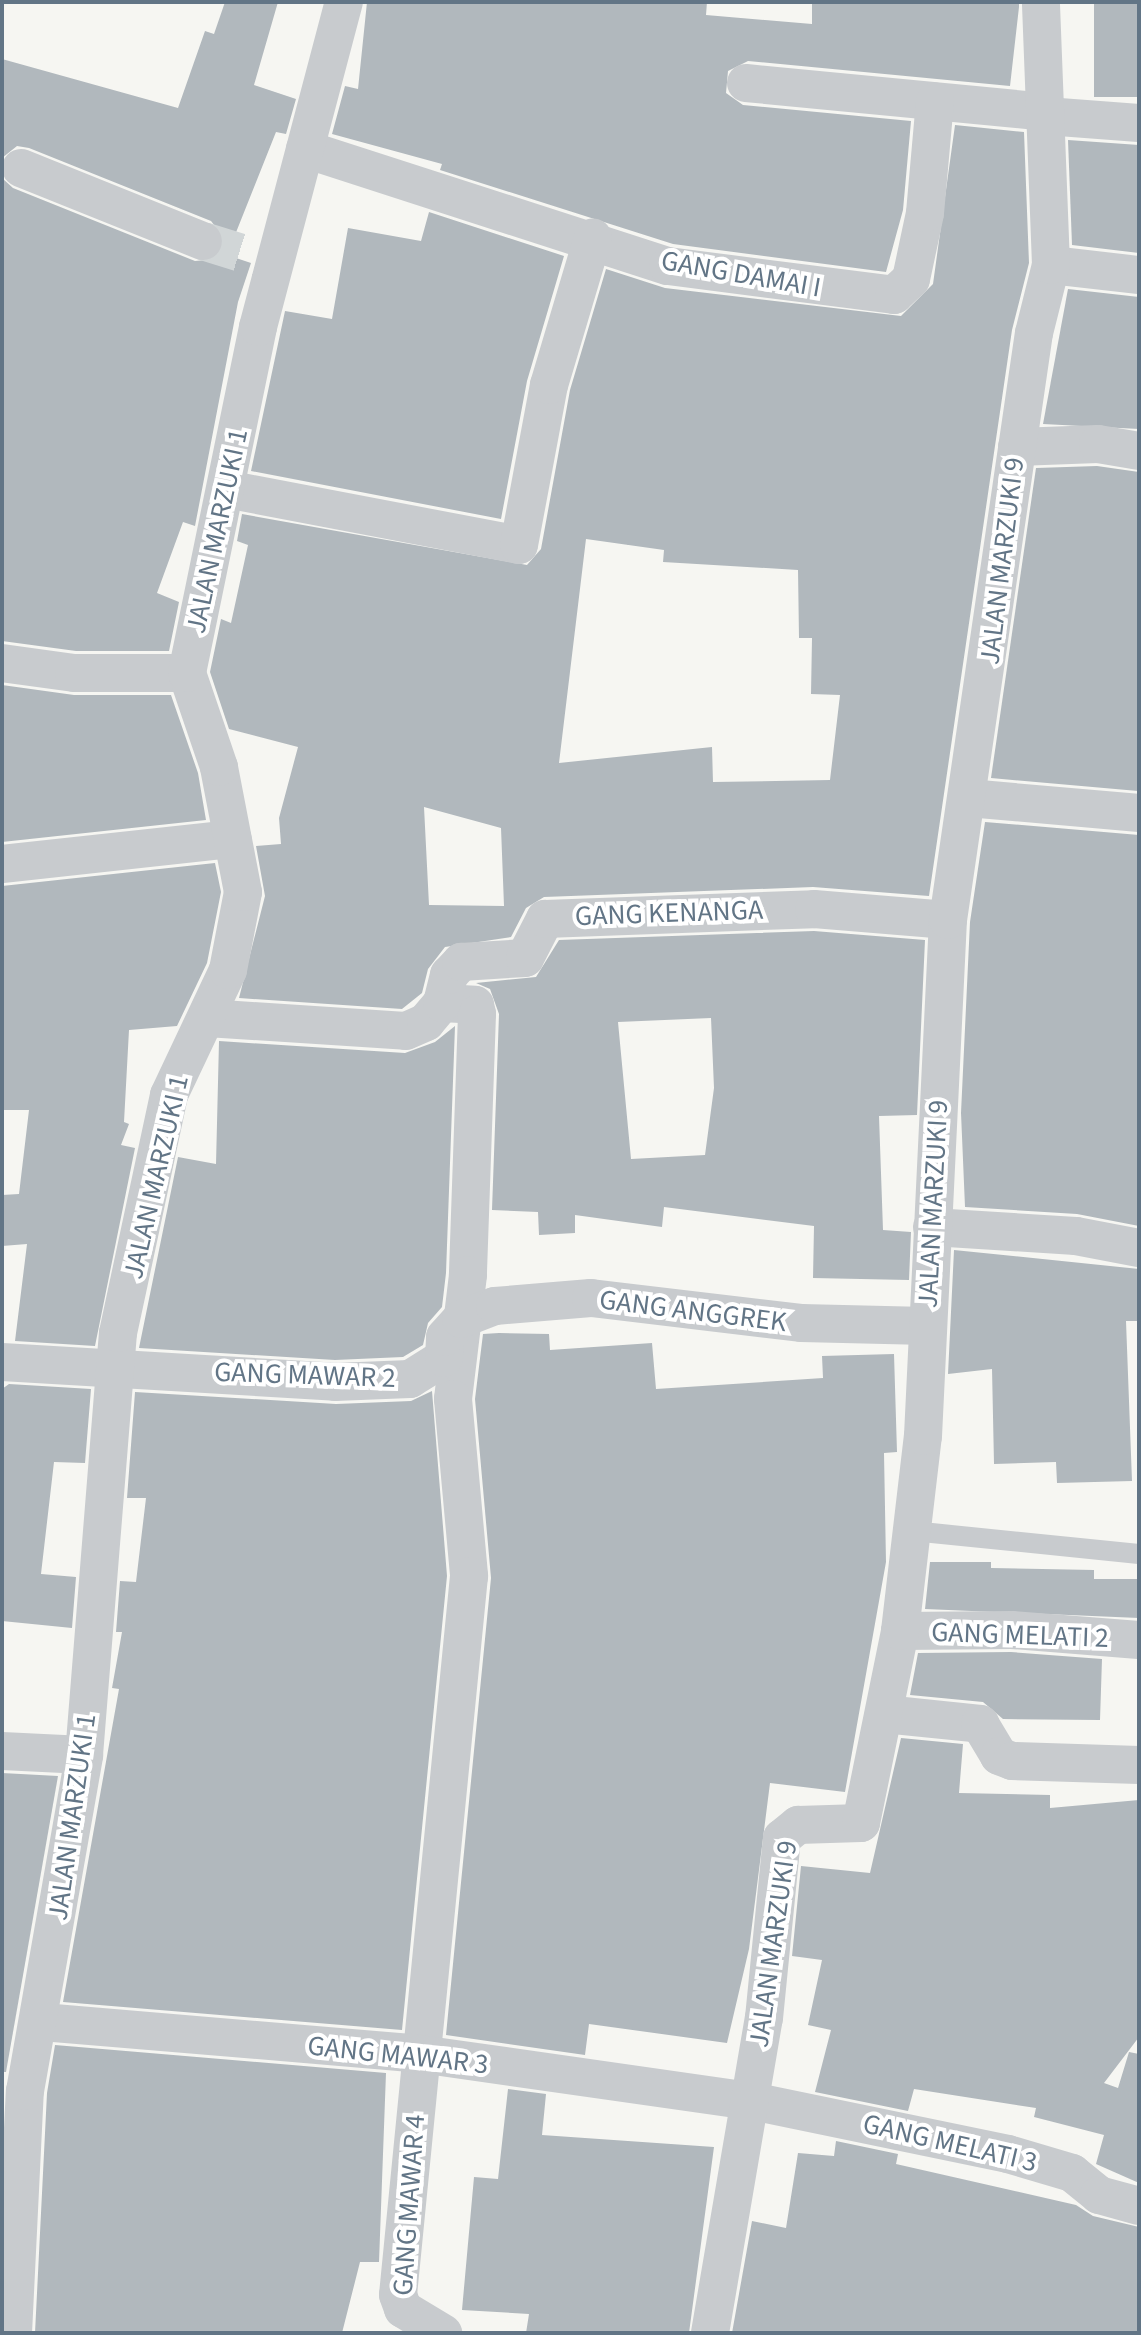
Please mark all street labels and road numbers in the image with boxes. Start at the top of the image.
street label: GANG DAMAI I [659,243,823,305]
street label: JALAN MARZUKI 1 [179,426,255,636]
street label: JALAN MARZUKI 9 [973,456,1031,666]
street label: GANG KENANGA [574,893,764,933]
street label: JALAN MARZUKI 1 [116,1072,196,1282]
street label: JALAN MARZUKI 9 [911,1099,955,1309]
street label: GANG ANGGREK [598,1283,788,1339]
street label: GANG MAWAR 2 [214,1355,396,1395]
street label: GANG MELATI 2 [931,1615,1109,1655]
street label: JALAN MARZUKI 1 [41,1711,103,1923]
street label: JALAN MARZUKI 9 [742,1838,804,2050]
street label: GANG MAWAR 3 [306,2029,490,2081]
street label: GANG MELATI 3 [860,2107,1040,2179]
street label: GANG MAWAR 4 [386,2113,432,2297]

